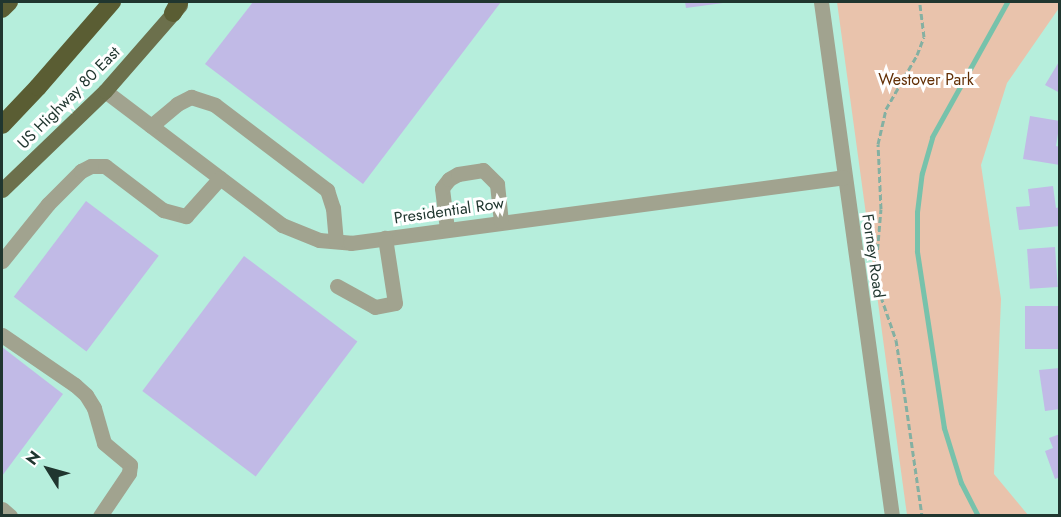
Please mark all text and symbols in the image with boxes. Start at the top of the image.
street label: US Highway 80 East [14,43,124,153]
park label: Westover Park [878,70,974,90]
street label: Presidential Row [393,194,505,228]
street label: Forney Road [858,213,888,299]
north arrow [18,439,78,499]
text: N [20,446,46,470]

